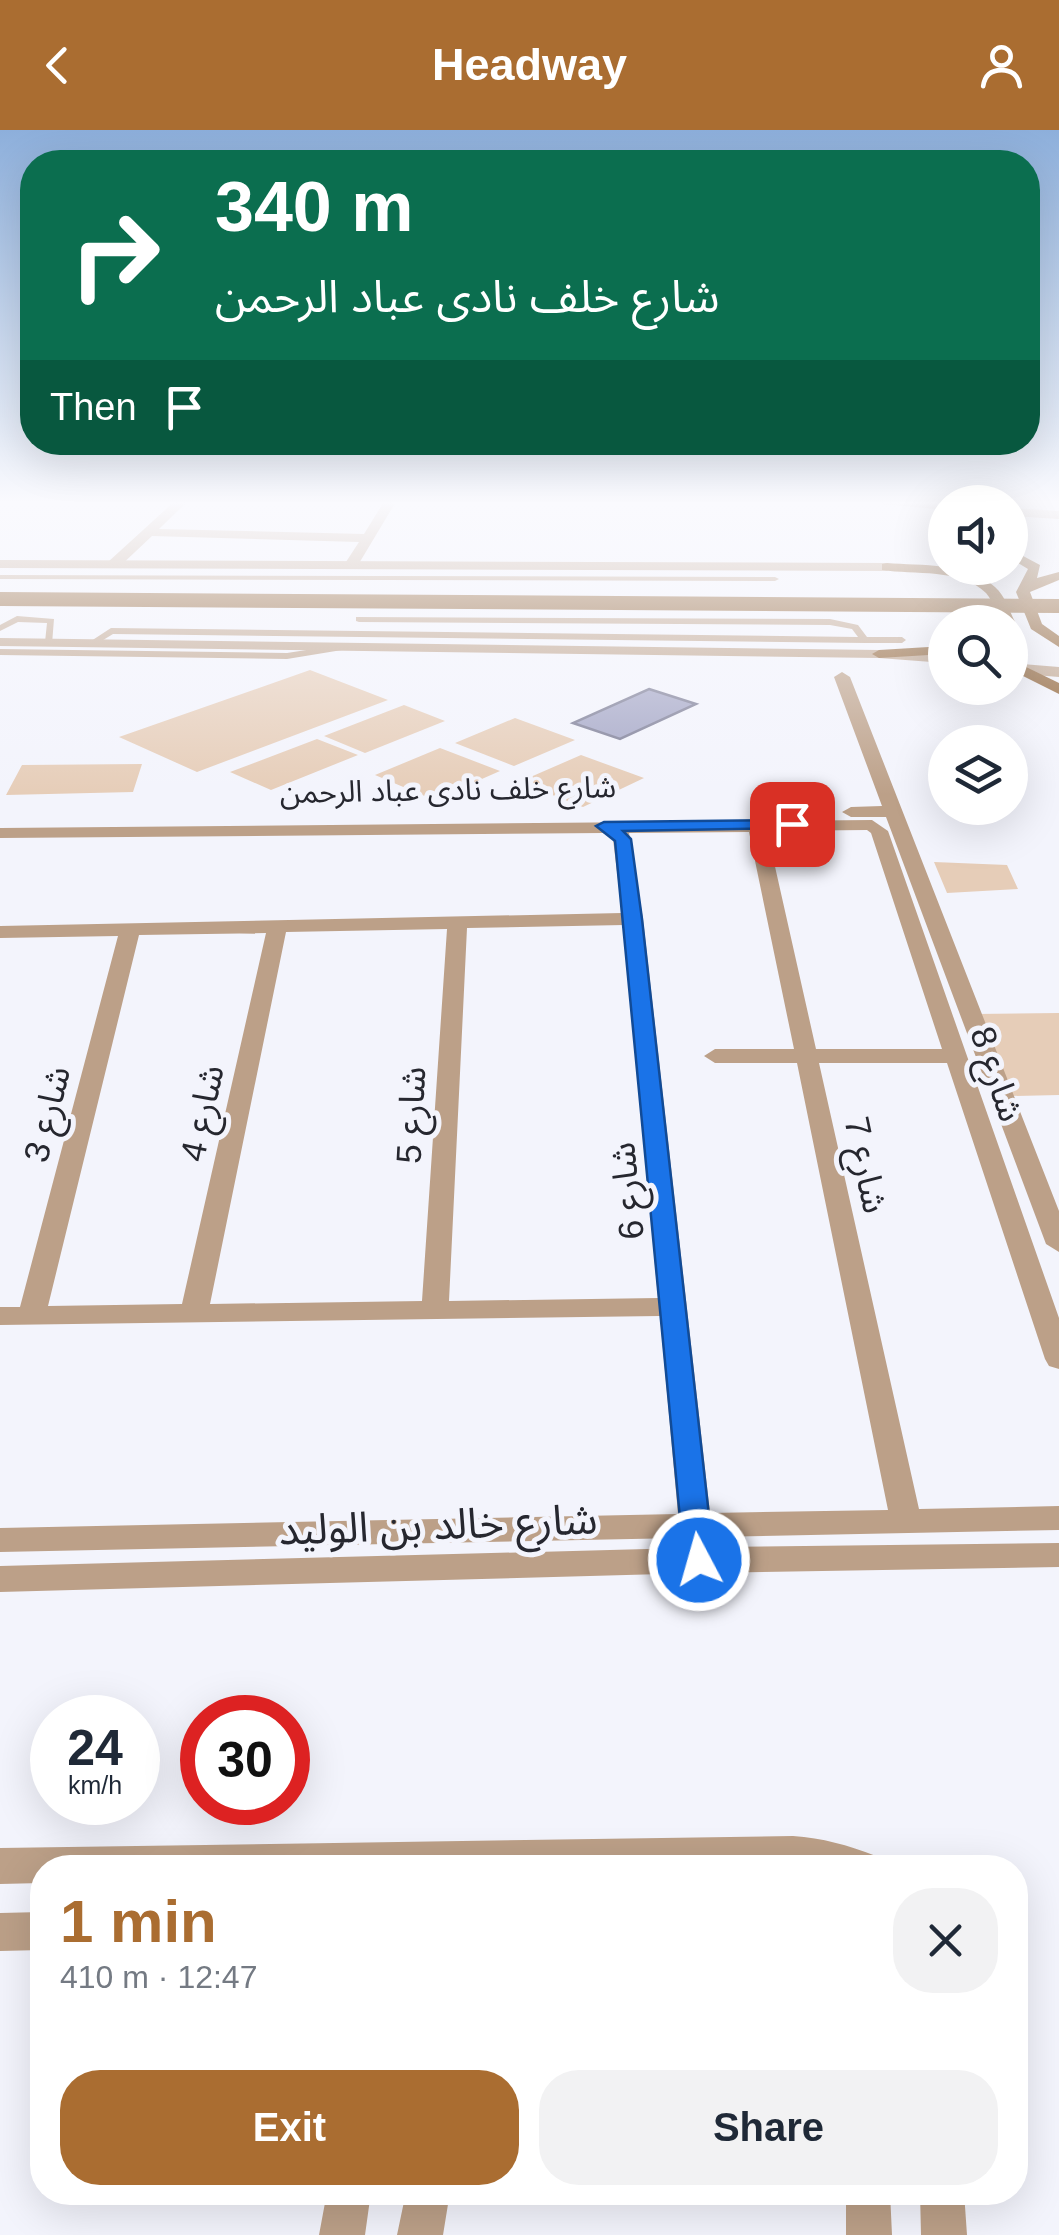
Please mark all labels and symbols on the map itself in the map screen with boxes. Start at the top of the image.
street label: شارع خلف نادى عباد الرحمن [280,770,616,815]
pin [750,782,835,867]
street label: شارع 8 [957,1021,1032,1129]
street label: شارع 4 [172,1061,238,1166]
street label: شارع 3 [16,1062,84,1168]
street label: شارع 5 [388,1065,440,1165]
street label: شارع 7 [830,1113,896,1218]
street label: شارع 6 [602,1140,658,1242]
street label: شارع خالد بن الوليد [278,1495,598,1562]
position arrow [647,1508,751,1612]
speed limit sign: 30 [180,1695,310,1825]

